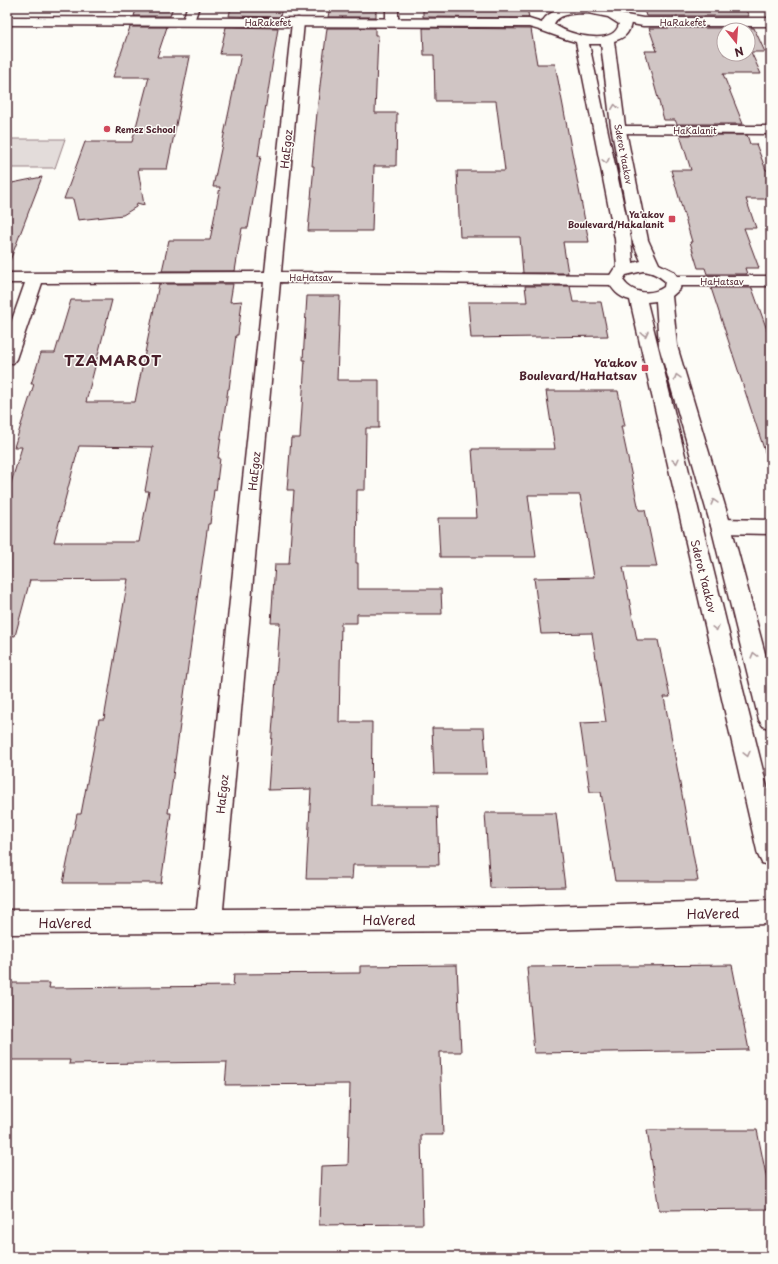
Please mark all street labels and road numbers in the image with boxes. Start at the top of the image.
street label: HaRakefet [245,15,292,29]
street label: HaRakefet [660,15,707,29]
street label: Sderot Yaakov [611,123,637,186]
street label: HaKalanit [673,123,717,137]
street label: HaEgoz [275,129,297,169]
street label: HaHatsav [289,270,333,284]
street label: HaHatsav [700,274,744,288]
street label: HaEgoz [243,451,265,491]
street label: Sderot Yaakov [687,538,721,615]
street label: HaEgoz [211,774,233,814]
street label: HaVered [686,903,740,923]
street label: HaVered [363,910,416,929]
street label: HaVered [39,913,92,932]

